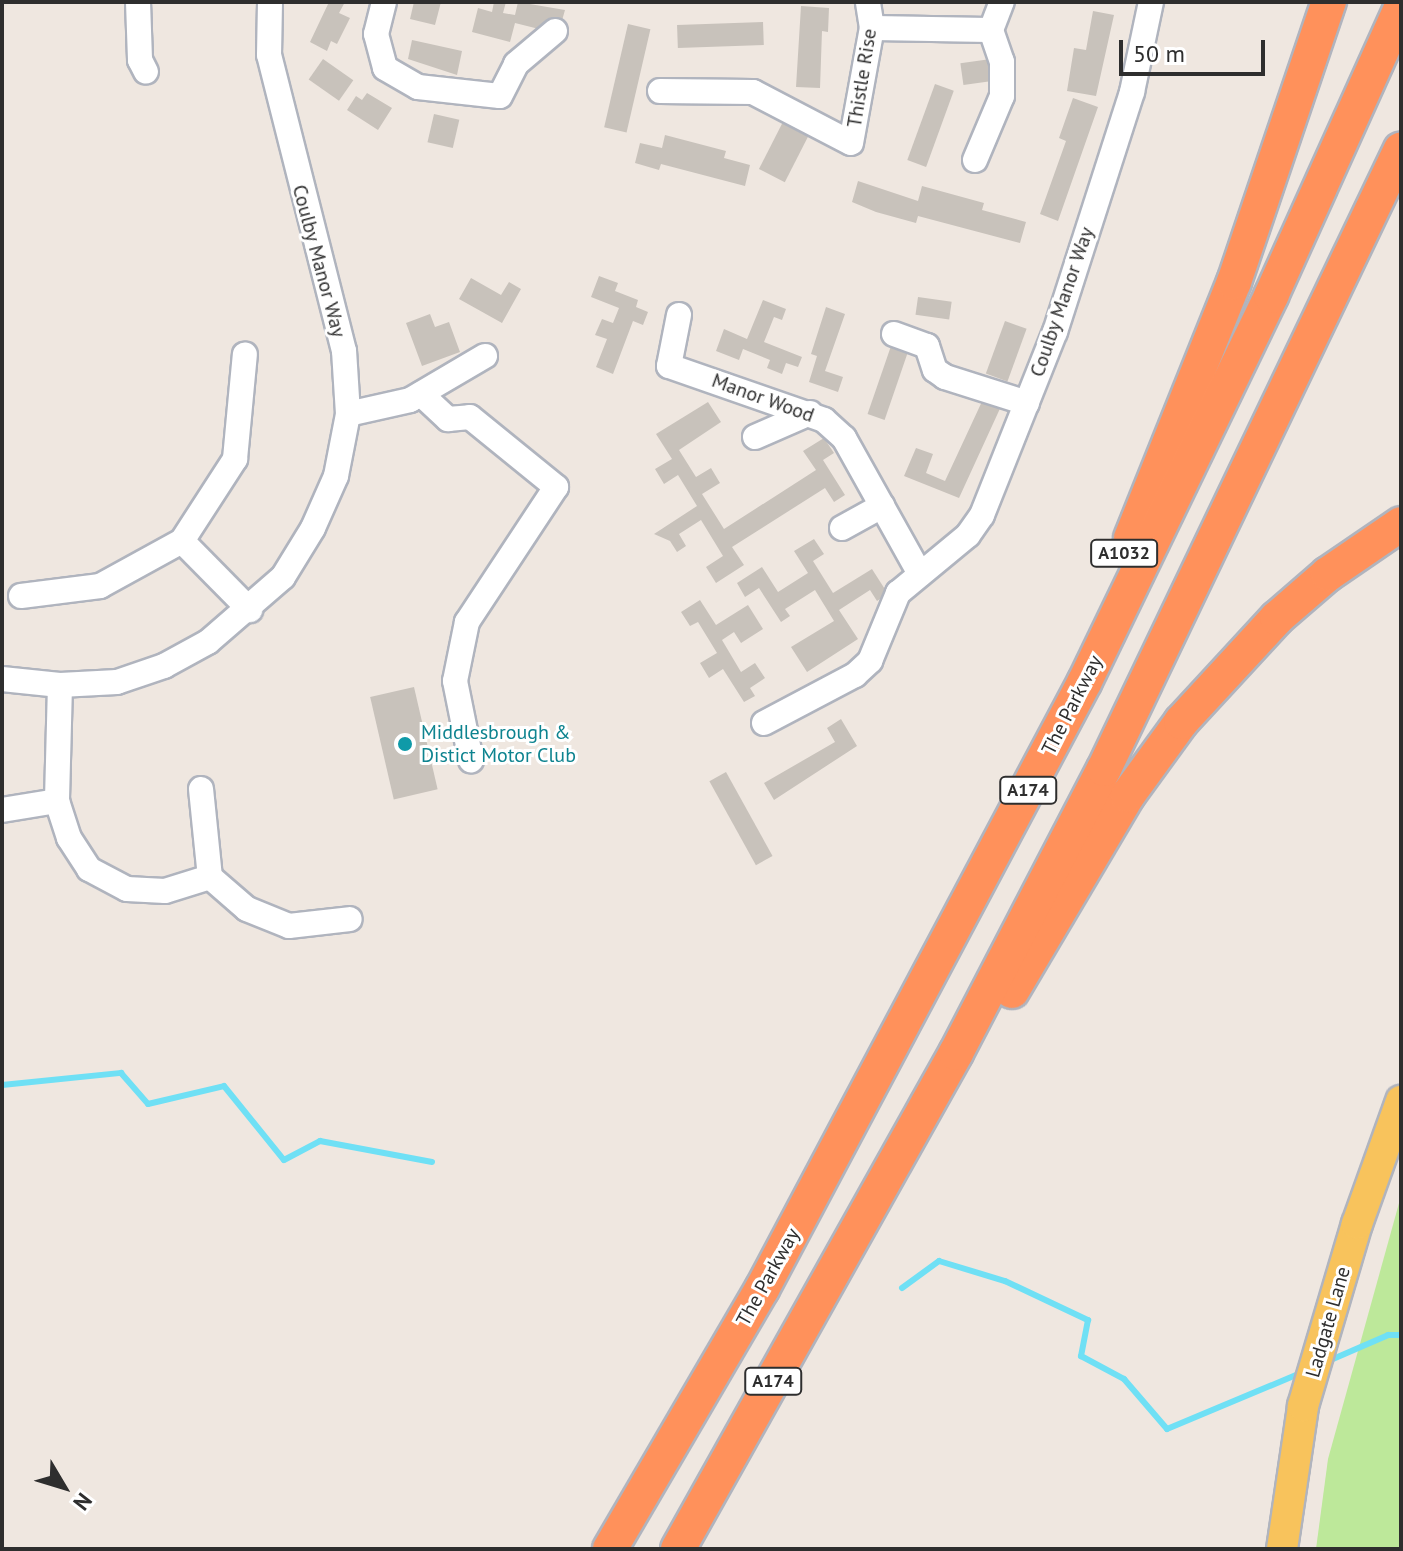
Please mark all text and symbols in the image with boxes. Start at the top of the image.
scale bar [1123,24,1269,74]
street label: Thistle Rise [842,27,882,129]
text: 50 m [1133,38,1185,69]
street label: Coulby Manor Way [287,182,351,340]
street label: Coulby Manor Way [1025,223,1099,381]
street label: Manor Wood [708,368,818,428]
road number: A1032 [1090,539,1158,567]
street label: The Parkway [1037,651,1107,759]
place label: Middlesbrough & Distict Motor Club [421,720,576,767]
marker: Middlesbrough & Distict Motor Club [396,735,414,753]
road number: A174 [998,776,1058,804]
street label: The Parkway [731,1224,805,1330]
street label: Ladgate Lane [1301,1264,1355,1380]
road number: A174 [743,1367,803,1395]
north arrow [24,1447,104,1527]
text: N [67,1487,98,1516]

